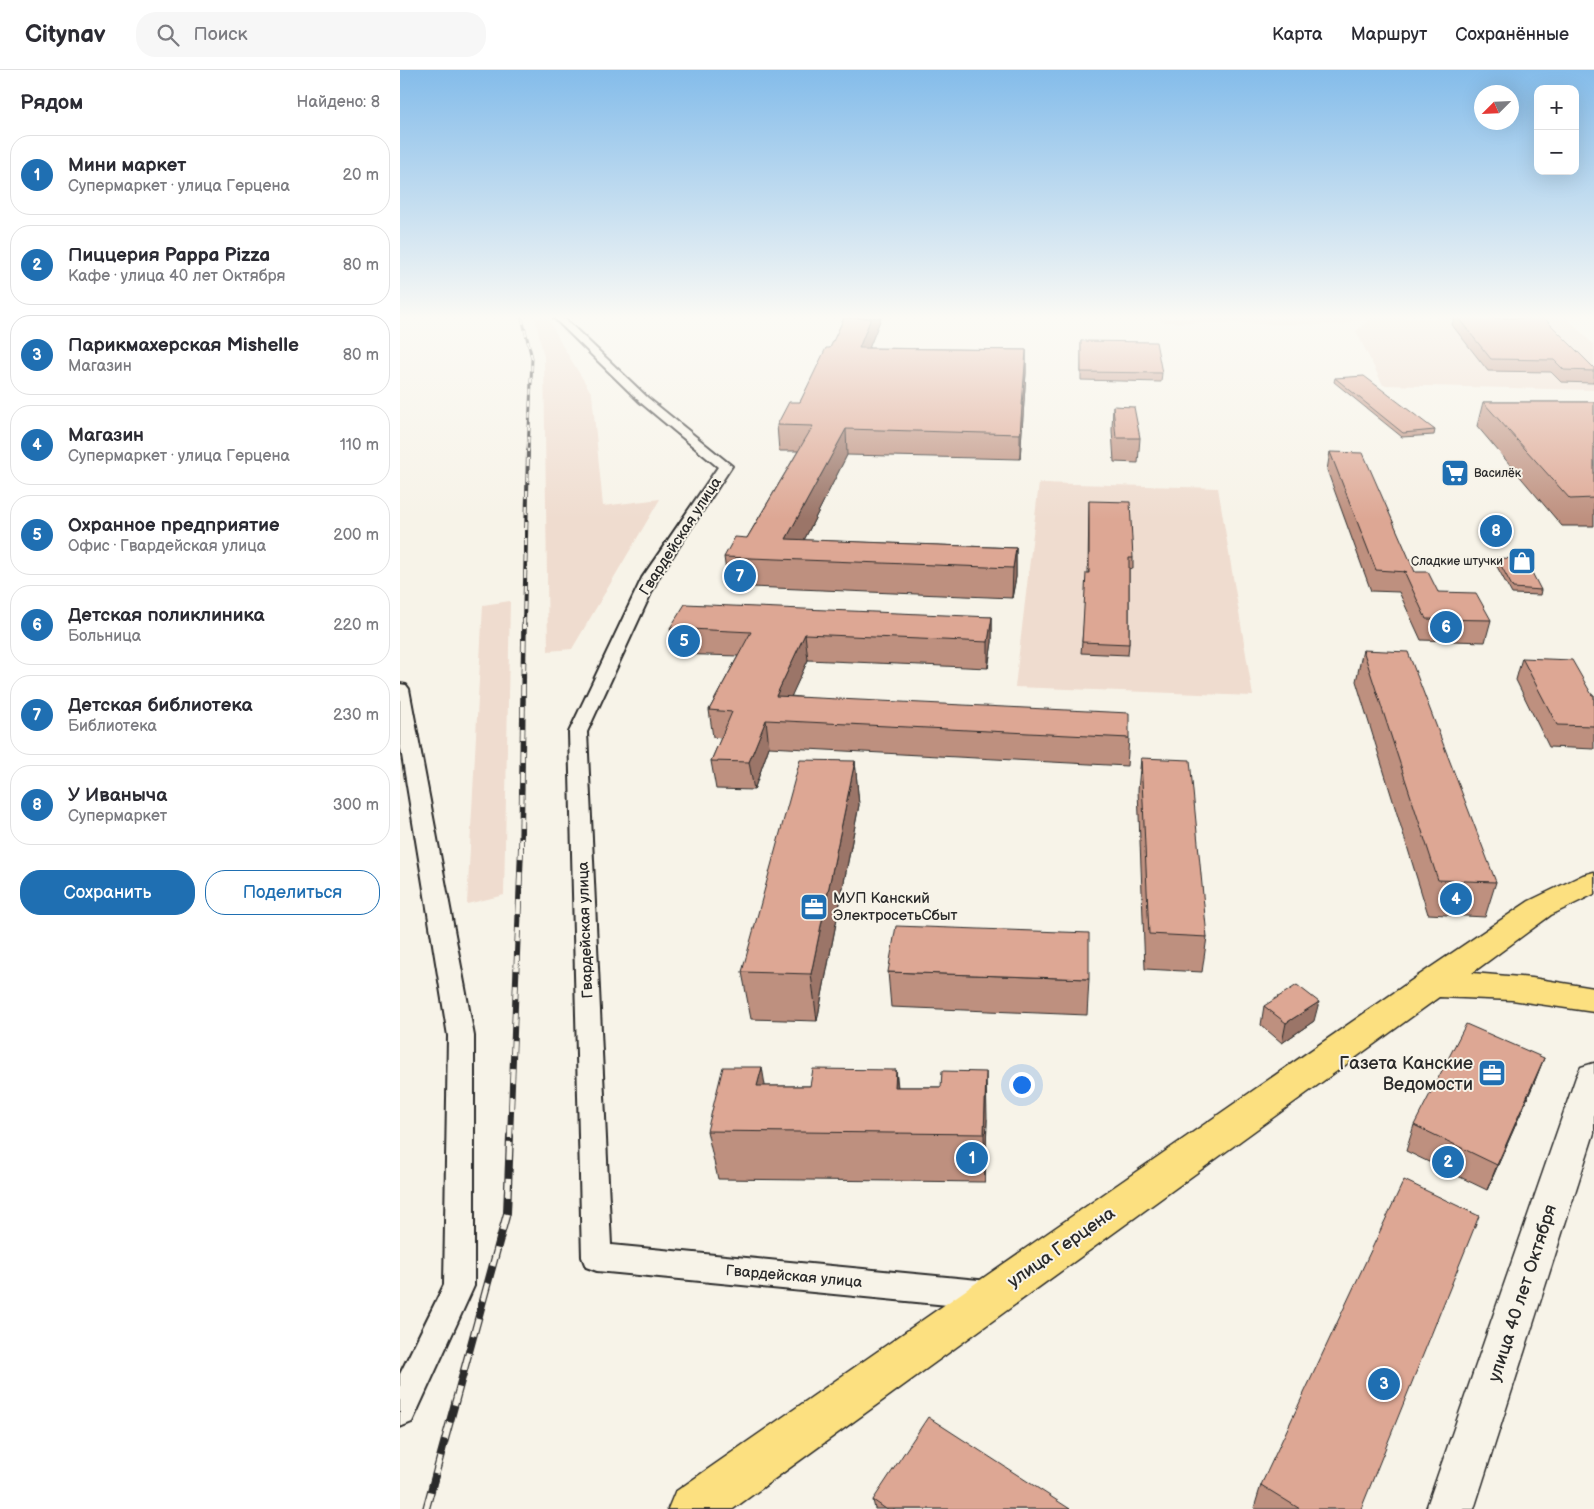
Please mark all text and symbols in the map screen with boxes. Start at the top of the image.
search box [136,12,486,57]
text: Citynav [25,20,106,49]
icon: search [154,21,182,49]
text: Поиск [194,23,248,46]
text: Карта [1272,24,1323,45]
text: Маршрут [1351,24,1427,45]
text: Сохранённые [1455,24,1569,45]
north arrow [1474,85,1519,130]
map controls [1534,85,1579,175]
button: + [1534,85,1579,130]
text: Рядом [20,90,83,115]
text: Найдено: 8 [297,93,380,112]
button: − [1534,130,1579,175]
text: Мини маркет [68,154,186,177]
text: 1 [34,166,40,185]
text: 20 m [343,166,379,185]
text: Супермаркет · улица Герцена [68,177,290,196]
text: Пиццерия Pappa Pizza [68,244,270,267]
text: 2 [32,256,42,275]
text: 80 m [343,256,379,275]
text: Кафе · улица 40 лет Октября [68,267,285,286]
text: Парикмахерская Mishelle [68,334,299,357]
text: 3 [32,346,42,365]
text: 80 m [343,346,379,365]
text: Магазин [68,357,132,376]
text: Магазин [68,424,144,447]
text: 4 [32,436,42,455]
text: 110 m [340,436,379,455]
text: Супермаркет · улица Герцена [68,447,290,466]
supermarket icon: Василёк [1440,458,1470,488]
place label: Василёк [1474,466,1522,481]
street label: Гвардейская улица [635,474,726,599]
pin: 8 [1480,512,1512,550]
text: Охранное предприятие [68,514,279,537]
text: 5 [32,526,42,545]
text: 200 m [333,526,379,545]
text: Офис · Гвардейская улица [68,537,266,556]
shop icon: Сладкие штучки [1507,546,1537,576]
place label: Сладкие штучки [1411,554,1503,569]
pin: 7 [724,557,756,595]
text: Детская поликлиника [68,604,265,627]
pin: 6 [1430,608,1462,646]
text: 6 [32,616,42,635]
text: 220 m [333,616,379,635]
pin: 5 [668,622,700,660]
text: Больница [68,627,141,646]
text: Детская библиотека [68,694,253,717]
text: 7 [33,706,41,725]
text: 230 m [333,706,379,725]
text: Библиотека [68,717,157,736]
text: У Иваныча [68,784,167,807]
text: 8 [32,796,42,815]
text: 300 m [333,796,379,815]
text: Супермаркет [68,807,167,826]
street label: Гвардейская улица [574,861,597,999]
button: Сохранить [20,870,195,915]
button: Поделиться [205,870,380,915]
pin: 4 [1440,880,1472,918]
place label: МУП Канский ЭлектросетьСбыт [833,889,958,925]
office icon: МУП Канский ЭлектросетьСбыт [799,892,829,922]
place label: Газета Канские Ведомости [1339,1053,1473,1095]
office icon: Газета Канские Ведомости [1477,1058,1507,1088]
your location [1009,1072,1035,1098]
pin: 1 [956,1139,988,1177]
pin: 2 [1432,1143,1464,1181]
street label: улица Герцена [1004,1202,1119,1292]
street label: улица 40 лет Октября [1484,1202,1561,1385]
street label: Гвардейская улица [725,1261,863,1292]
pin: 3 [1368,1365,1400,1403]

